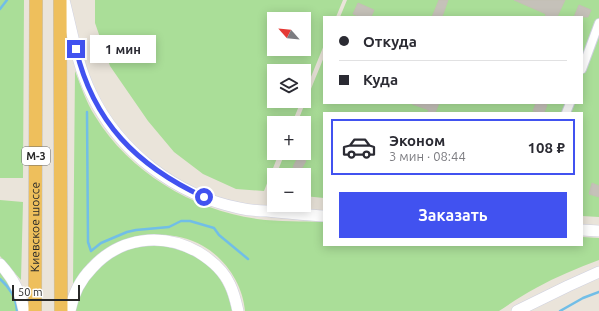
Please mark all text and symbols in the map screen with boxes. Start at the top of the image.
north arrow [267,12,311,56]
map controls [267,12,311,212]
text: Откуда [363,33,417,50]
callout: 1 мин [90,35,156,63]
route end [67,40,85,58]
text: 1 мин [105,42,141,56]
button: layers [267,64,311,108]
text: Куда [363,71,398,88]
button: + [267,116,311,160]
icon: car [341,129,377,165]
text: Эконом [389,132,445,149]
text: 108 ₽ [528,139,565,156]
road number: М-3 [22,147,50,165]
text: 3 мин · 08:44 [389,149,466,163]
button: − [267,168,311,212]
street label: Киевское шоссе [28,182,41,272]
route start [195,188,213,206]
button: Заказать [339,192,567,238]
scale bar [12,283,80,302]
text: 50 m [18,286,42,298]

